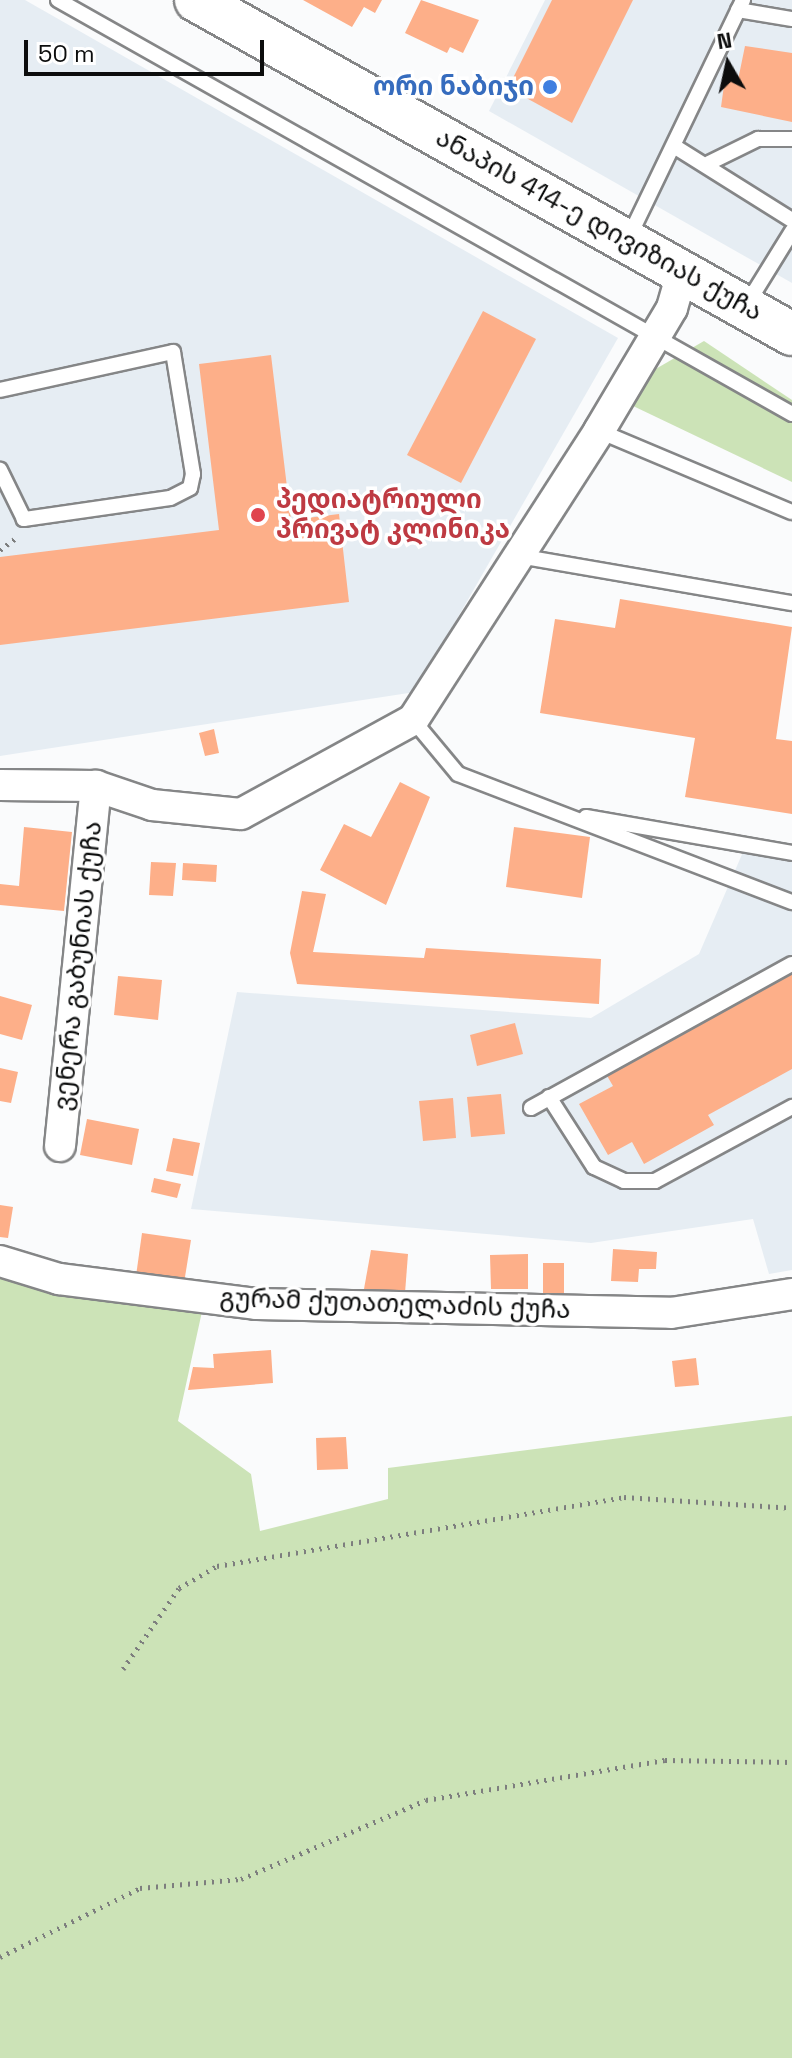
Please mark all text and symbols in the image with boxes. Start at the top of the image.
scale bar [28,24,268,74]
north arrow [688,24,768,104]
text: N [715,25,734,55]
text: 50 m [38,38,95,69]
place label: ორი ნაბიჯი [373,71,534,103]
marker: ორი ნაბიჯი [541,78,559,96]
street label: ანაპის 414-ე დივიზიას ქუჩა [430,122,768,328]
place label: პედიატრიული პრივატ კლინიკა [276,484,510,546]
marker: პედიატრიული პრივატ კლინიკა [247,504,269,526]
street label: ვენერა გაბუნიას ქუჩა [47,820,109,1112]
street label: გურამ ქუთათელაძის ქუჩა [219,1282,571,1326]

